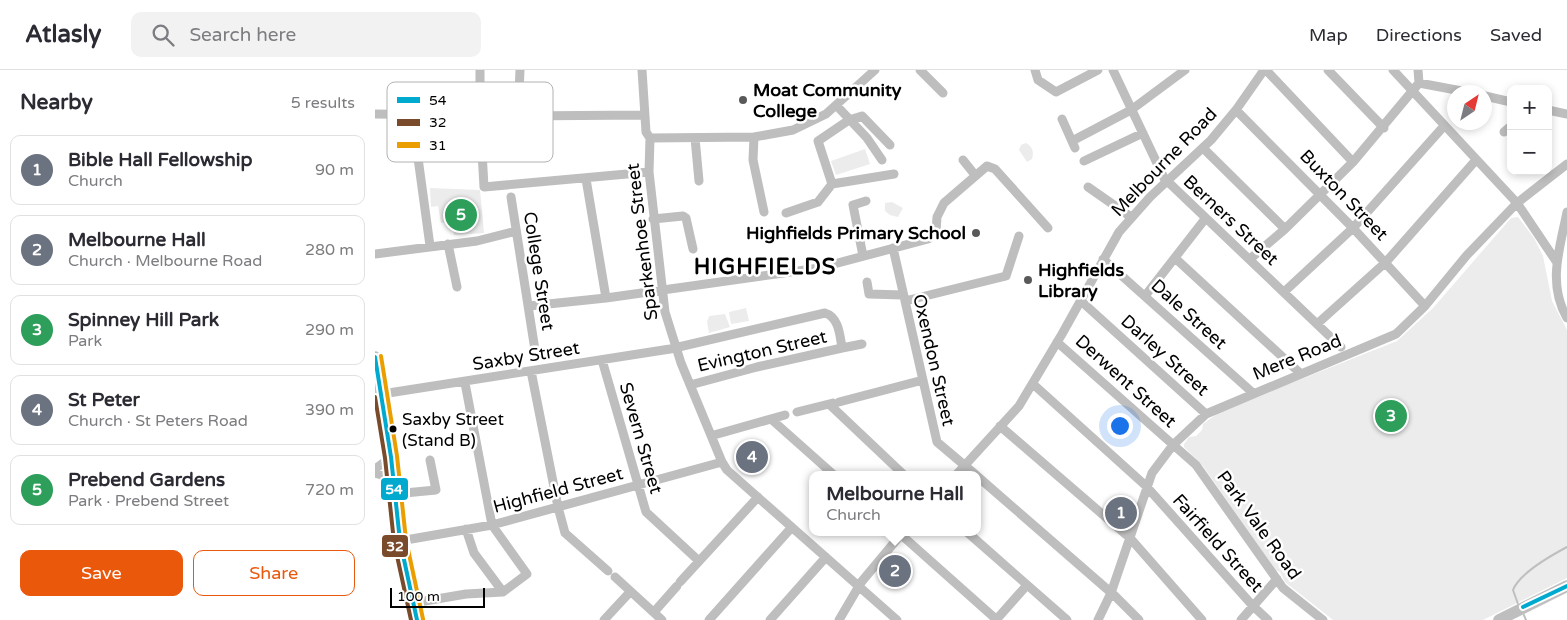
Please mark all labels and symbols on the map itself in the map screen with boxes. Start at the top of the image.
place label: Moat Community College [753,79,902,122]
legend [387,82,553,162]
north arrow [1447,85,1492,130]
text: 54 [429,92,447,109]
marker: Moat Community College [737,94,749,106]
street label: Melbourne Road [1106,103,1222,221]
text: 32 [429,114,447,131]
text: 31 [429,137,447,154]
street label: Buxton Street [1295,145,1393,245]
street label: Sparkenhoe Street [621,162,663,322]
street label: Berners Street [1179,170,1283,270]
pin: 5 [445,196,477,234]
street label: College Street [519,210,559,332]
place label: Highfields Primary School [746,222,966,244]
marker: Highfields Primary School [970,227,982,239]
district label: HIGHFIELDS [694,254,836,280]
place label: Highfields Library [1038,259,1124,302]
marker: Highfields Library [1022,274,1034,286]
street label: Dale Street [1147,274,1231,354]
street label: Oxendon Street [908,292,960,428]
street label: Darley Street [1116,310,1214,400]
street label: Evington Street [695,325,829,377]
street label: Mere Road [1249,329,1345,385]
street label: Derwent Street [1071,330,1181,432]
street label: Saxby Street [471,337,581,375]
street label: Severn Street [615,380,667,496]
pin: 3 [1375,397,1407,435]
place label: Saxby Street (Stand B) [402,409,504,451]
your location [1107,413,1133,439]
marker: Saxby Street (Stand B) [388,424,398,434]
pin: 4 [736,438,768,476]
street label: Highfield Street [491,462,625,518]
street label: Park Vale Road [1212,466,1306,584]
line badge: 54 [380,477,409,501]
text: 54 [385,481,403,498]
street label: Fairfield Street [1168,489,1268,597]
pin: 1 [1105,494,1137,532]
line badge: 32 [381,534,409,558]
text: 32 [386,538,404,555]
pin: 2 [879,552,911,590]
scale bar [390,585,485,608]

